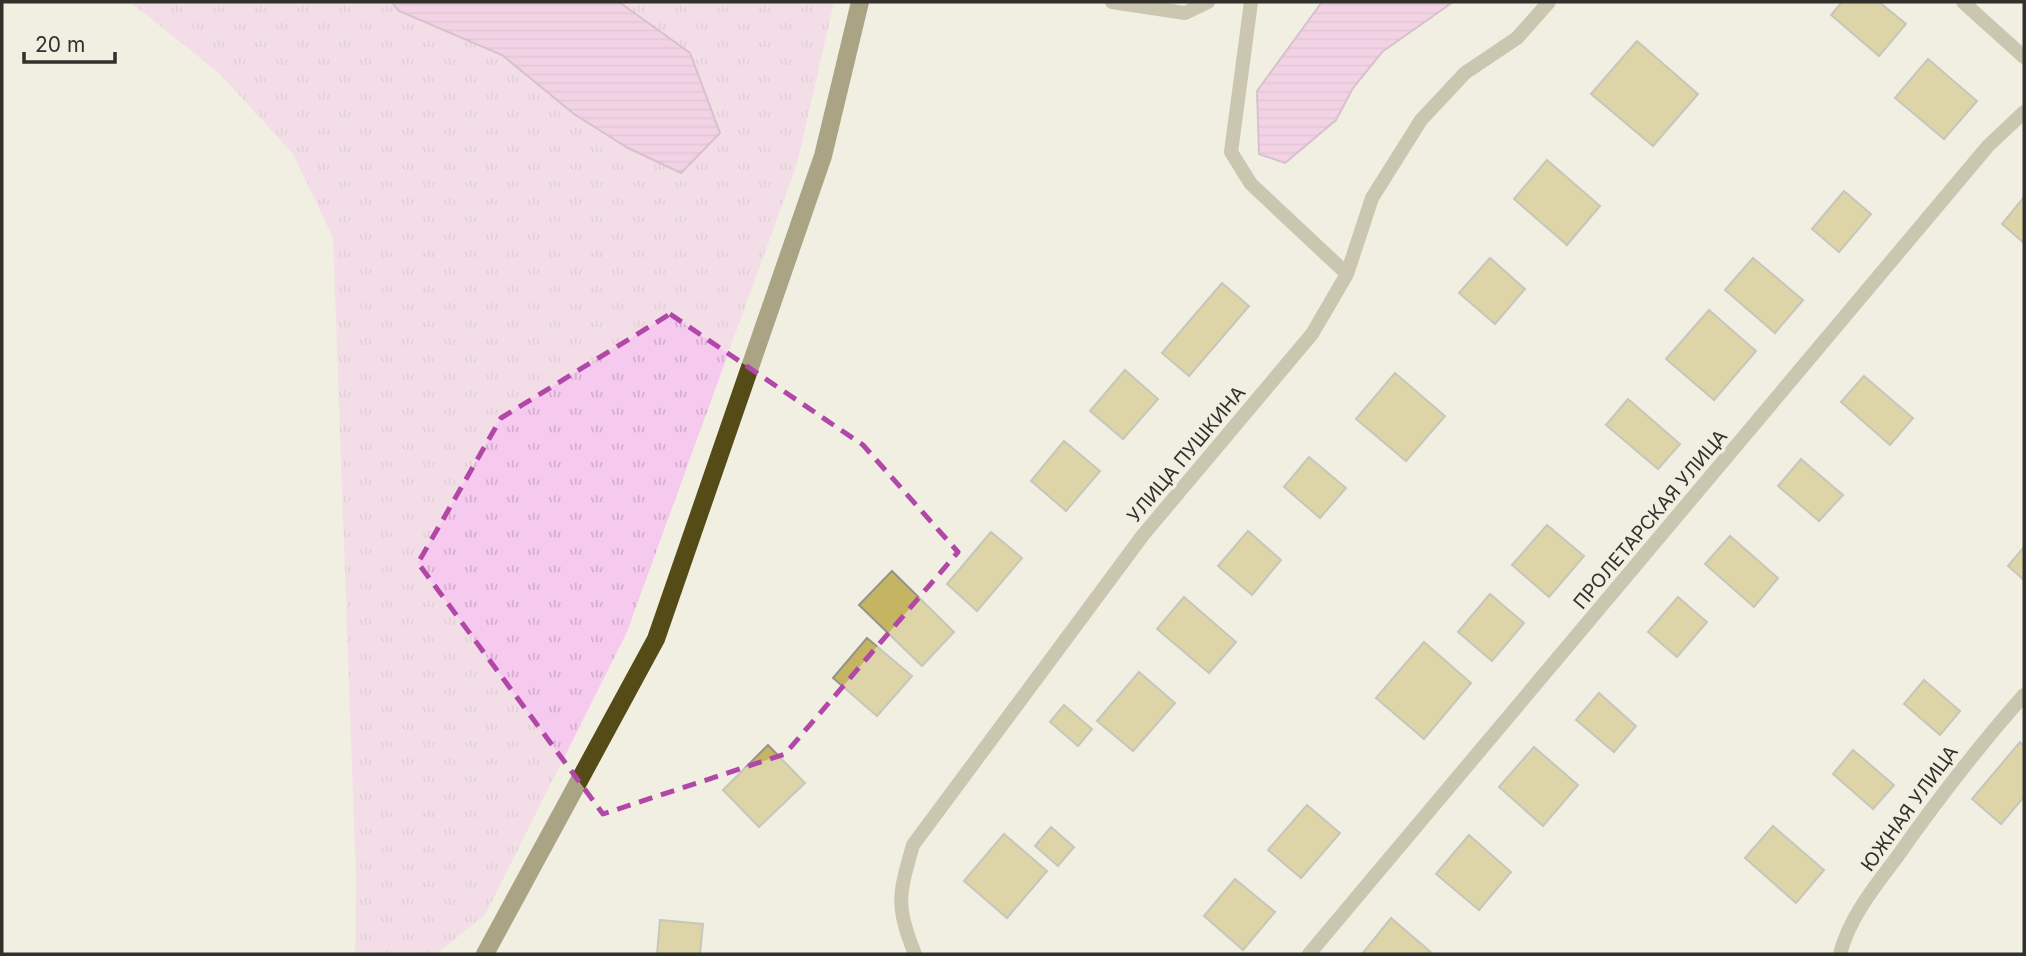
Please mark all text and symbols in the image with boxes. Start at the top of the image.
scale bar [24,21,116,65]
text: 20 m [35,32,85,57]
street label: УЛИЦА ПУШКИНА [1123,381,1250,527]
street label: ПРОЛЕТАРСКАЯ УЛИЦА [1569,425,1732,614]
street label: ЮЖНАЯ УЛИЦА [1856,741,1963,876]

